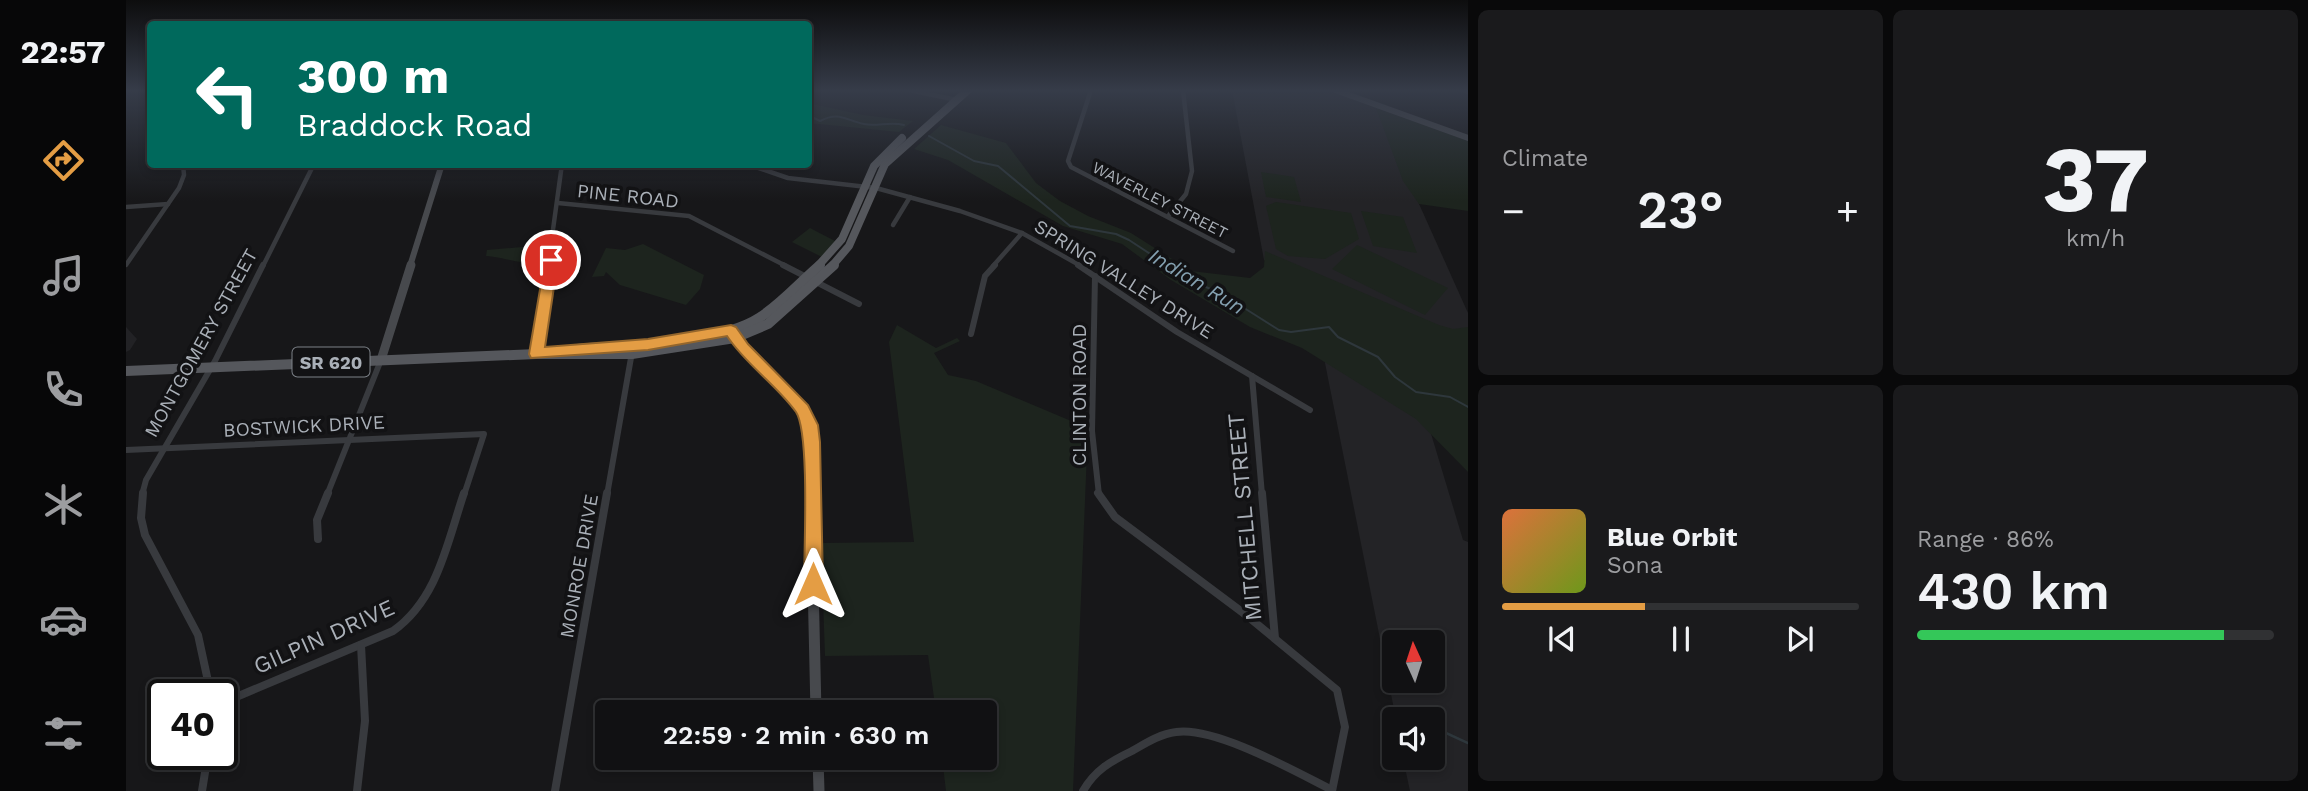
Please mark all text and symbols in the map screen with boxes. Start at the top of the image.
text: 22:57 [21,33,105,71]
text: 300 m [297,47,449,105]
icon: left [182,49,273,140]
text: Braddock Road [297,106,532,144]
text: 37 [2042,126,2149,233]
icon: directions [39,136,88,185]
text: Climate [1502,145,1588,172]
street label: WAVERLEY STREET [1089,158,1231,243]
street label: PINE ROAD [576,179,680,213]
text: 23° [1637,180,1724,241]
text: − [1502,189,1525,233]
text: + [1836,189,1859,233]
street label: SPRING VALLEY DRIVE [1030,214,1218,344]
text: km/h [2066,225,2125,252]
pin [521,230,581,290]
icon: arrive [532,241,570,279]
water label: Indian Run [1144,243,1250,319]
street label: MONTGOMERY STREET [140,245,262,441]
icon: music [39,251,88,300]
street label: CLINTON ROAD [1068,324,1091,466]
road number: SR 620 [292,348,370,376]
icon: phone [39,365,88,414]
street label: BOSTWICK DRIVE [223,410,385,442]
street label: MITCHELL STREET [1222,412,1268,622]
icon: climate [39,480,88,529]
street label: MONROE DRIVE [555,492,603,640]
text: Blue Orbit [1607,522,1737,552]
text: Range · 86% [1917,526,2054,553]
position arrow [776,547,850,621]
text: Sona [1607,552,1663,579]
text: 430 km [1917,561,2110,622]
street label: GILPIN DRIVE [250,594,398,680]
icon: car [39,595,88,644]
icon: previous [1543,620,1581,658]
icon: pause [1662,620,1700,658]
icon: next [1781,620,1819,658]
north arrow [1382,630,1446,693]
map controls [1382,630,1445,770]
speed limit sign: 40 [147,679,238,770]
button: sound [1382,707,1445,770]
icon: filters [39,709,88,758]
text: 22:59 · 2 min · 630 m [663,720,929,750]

